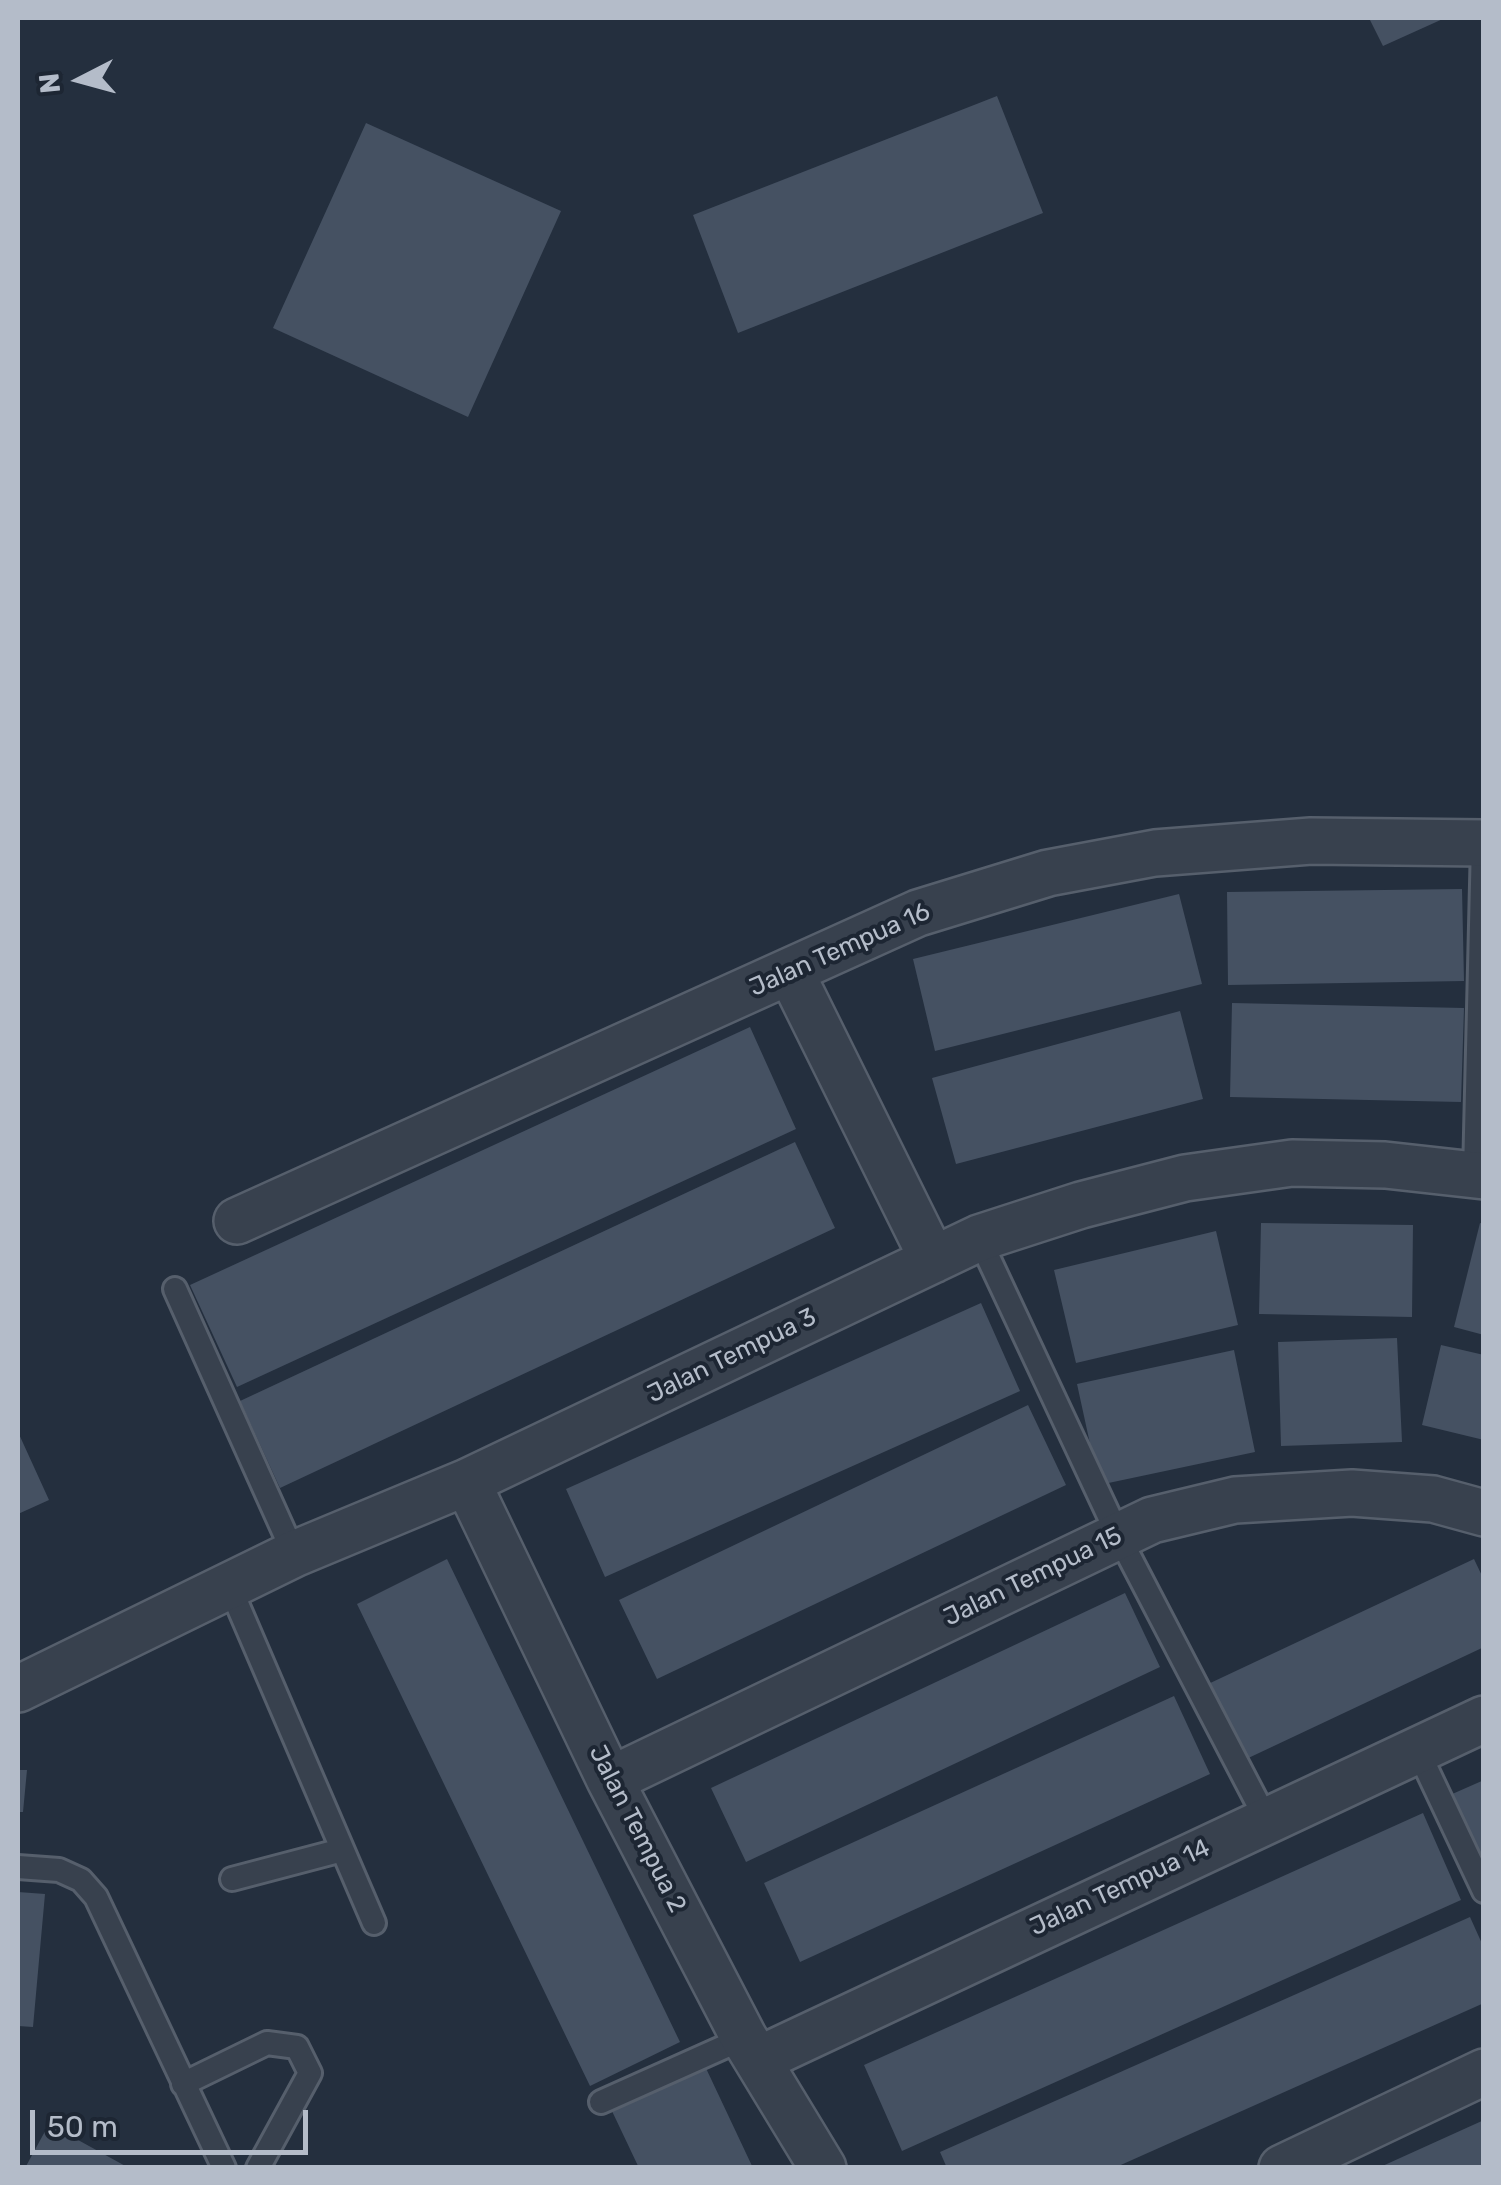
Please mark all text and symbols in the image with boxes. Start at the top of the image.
north arrow [30,30,130,130]
text: N [32,71,67,95]
street label: Jalan Tempua 16 [745,897,935,1003]
street label: Jalan Tempua 3 [643,1302,821,1410]
street label: Jalan Tempua 15 [939,1521,1127,1633]
street label: Jalan Tempua 2 [582,1740,692,1918]
street label: Jalan Tempua 14 [1025,1833,1215,1943]
scale bar [35,2090,312,2152]
text: 50 m [47,2109,118,2145]

